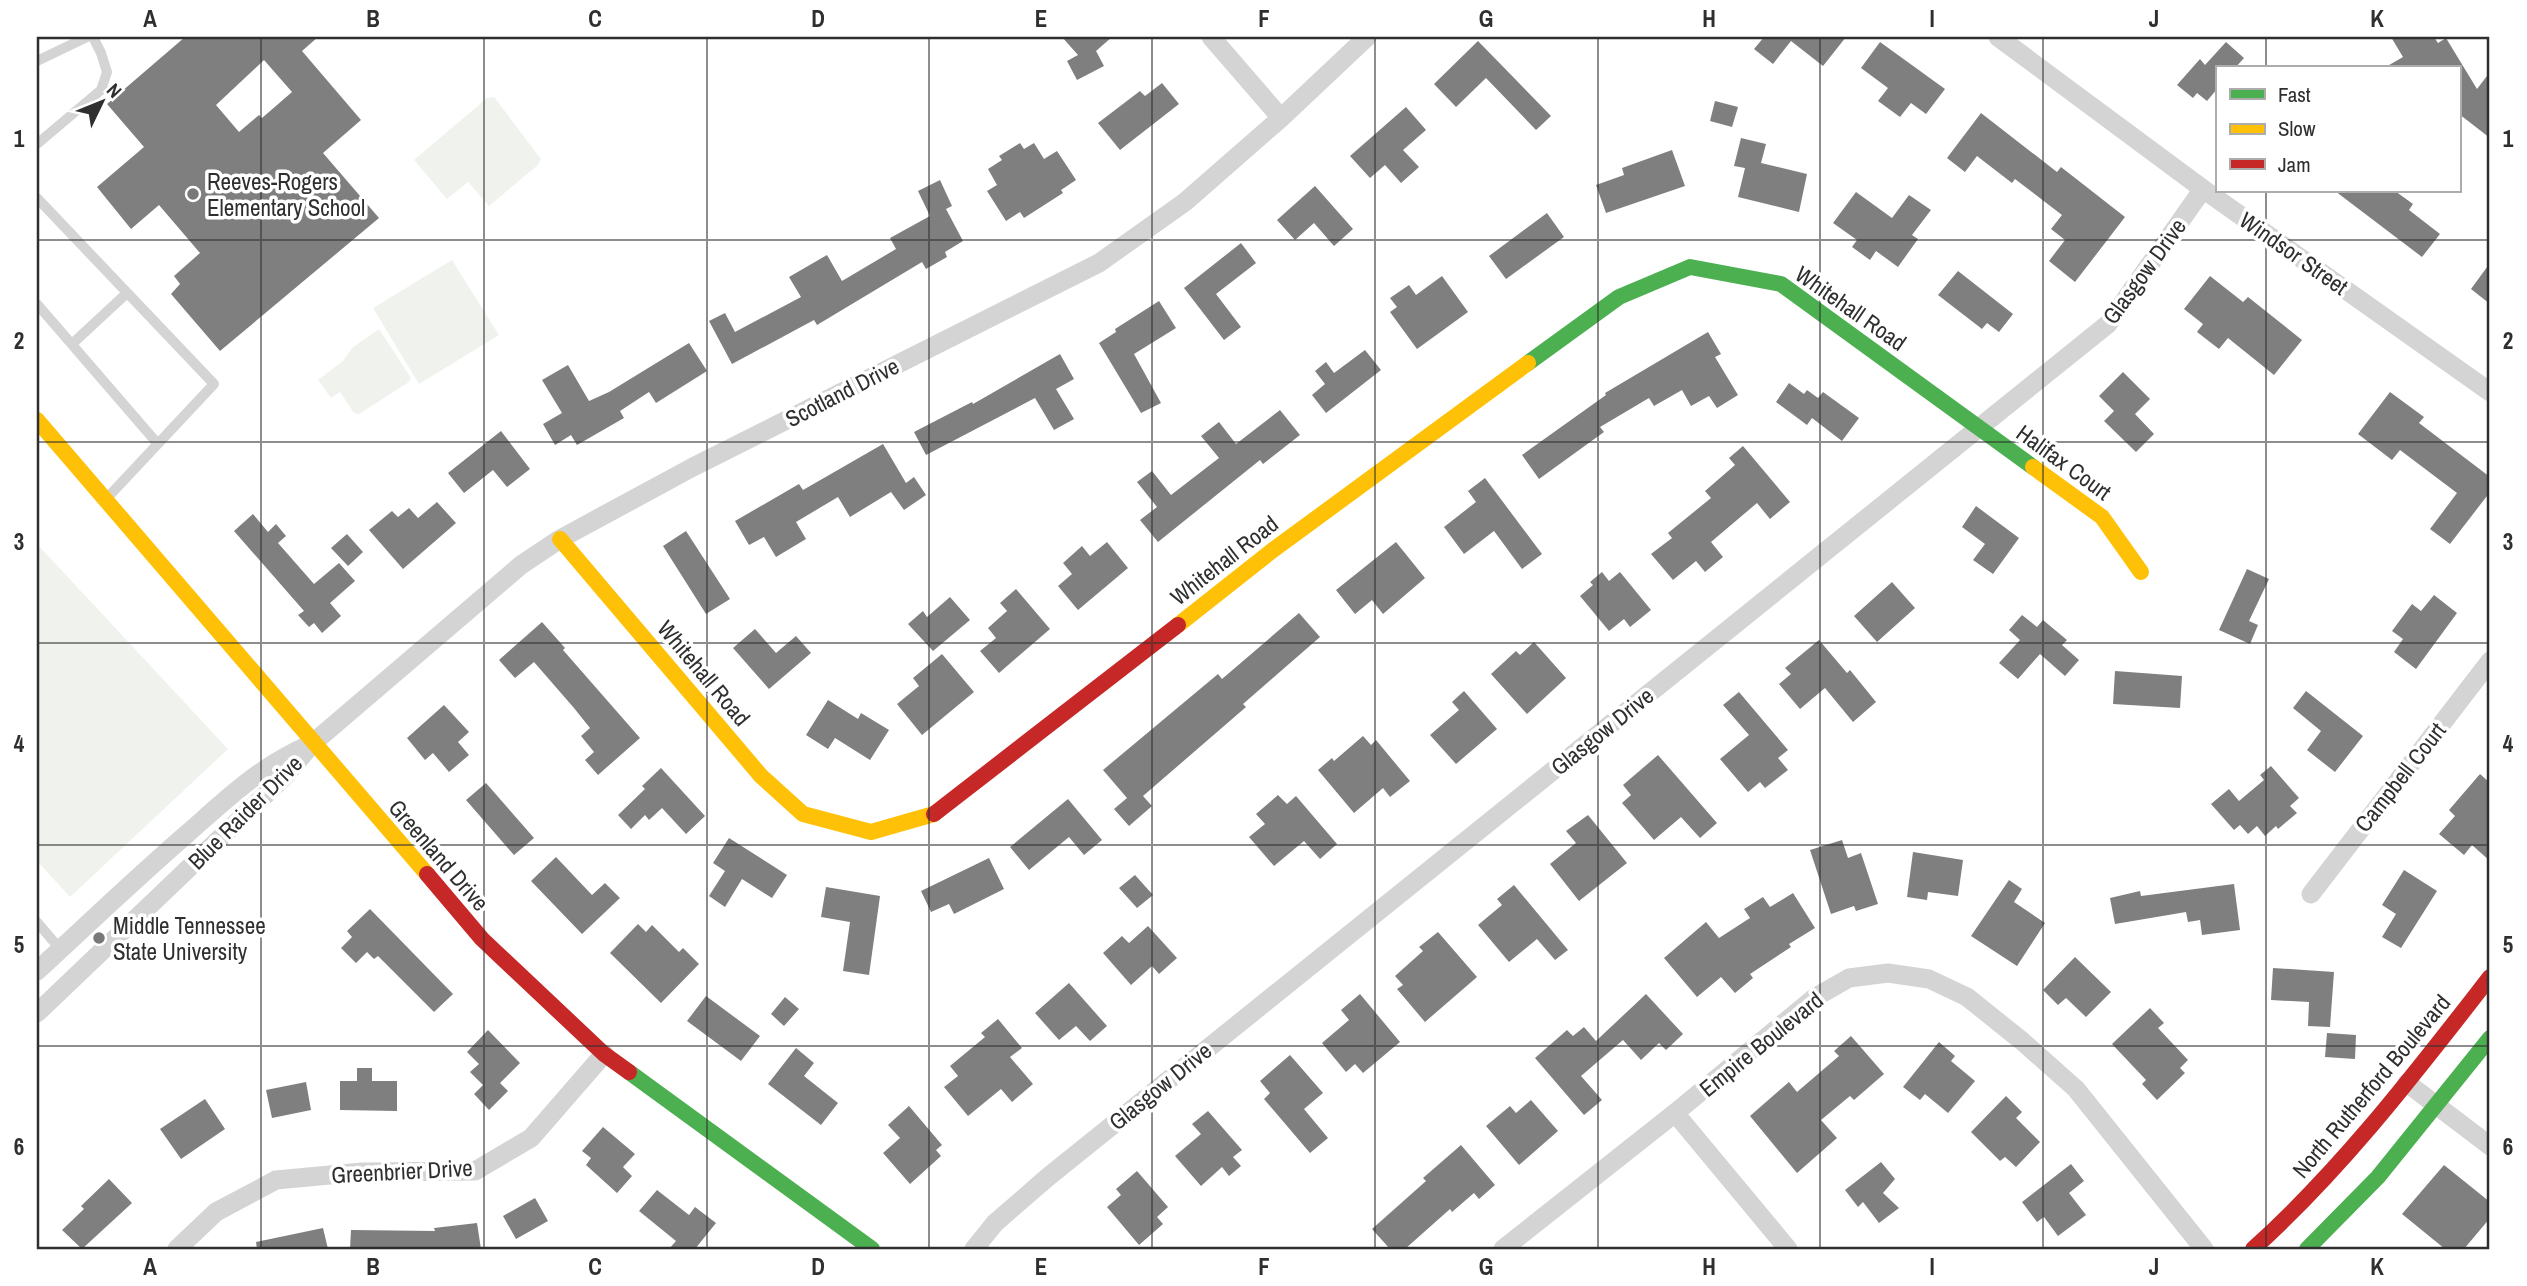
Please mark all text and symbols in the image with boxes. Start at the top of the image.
text: A [143,3,157,34]
text: B [366,3,380,34]
text: C [588,3,602,34]
text: D [811,3,825,34]
text: E [1035,3,1047,34]
text: F [1258,3,1270,34]
text: G [1479,3,1493,34]
text: H [1702,3,1716,34]
text: I [1929,3,1935,34]
text: J [2149,3,2159,34]
text: K [2370,3,2384,34]
north arrow [66,66,136,136]
legend [2216,66,2460,192]
text: N [101,77,128,103]
text: Fast [2278,80,2311,109]
text: Slow [2278,114,2316,143]
text: 1 [14,123,25,154]
text: 1 [2503,123,2514,154]
text: Jam [2278,150,2311,179]
place label: Reeves-Rogers Elementary School [207,166,365,223]
marker: Reeves-Rogers Elementary School [185,186,201,202]
street label: Windsor Street [2234,204,2354,302]
street label: Glasgow Drive [2095,212,2193,330]
street label: Whitehall Road [1789,258,1913,358]
text: 2 [14,325,24,356]
text: 2 [2503,325,2513,356]
street label: Scotland Drive [780,350,904,434]
street label: Halifax Court [2010,417,2118,507]
street label: Whitehall Road [1164,508,1284,612]
text: 3 [14,526,24,557]
text: 3 [2503,526,2513,557]
street label: Whitehall Road [651,614,757,732]
street label: Glasgow Drive [1544,680,1660,782]
street label: Campbell Court [2347,716,2453,838]
text: 4 [14,728,25,759]
text: 4 [2503,728,2514,759]
street label: Blue Raider Drive [181,748,309,876]
street label: Greenland Drive [382,793,496,917]
place label: Middle Tennessee State University [113,910,266,967]
text: 5 [14,929,24,960]
text: 5 [2503,929,2513,960]
marker: Middle Tennessee State University [91,930,107,946]
street label: Empire Boulevard [1693,984,1829,1104]
street label: North Rutherford Boulevard [2285,988,2457,1184]
street label: Glasgow Drive [1102,1035,1218,1137]
text: 6 [14,1131,24,1162]
text: 6 [2503,1131,2513,1162]
street label: Greenbrier Drive [331,1152,473,1190]
text: A [143,1251,157,1282]
text: B [366,1251,380,1282]
text: C [588,1251,602,1282]
text: D [811,1251,825,1282]
text: E [1035,1251,1047,1282]
text: F [1258,1251,1270,1282]
text: G [1479,1251,1493,1282]
text: H [1702,1251,1716,1282]
text: I [1929,1251,1935,1282]
text: J [2149,1251,2159,1282]
text: K [2370,1251,2384,1282]

